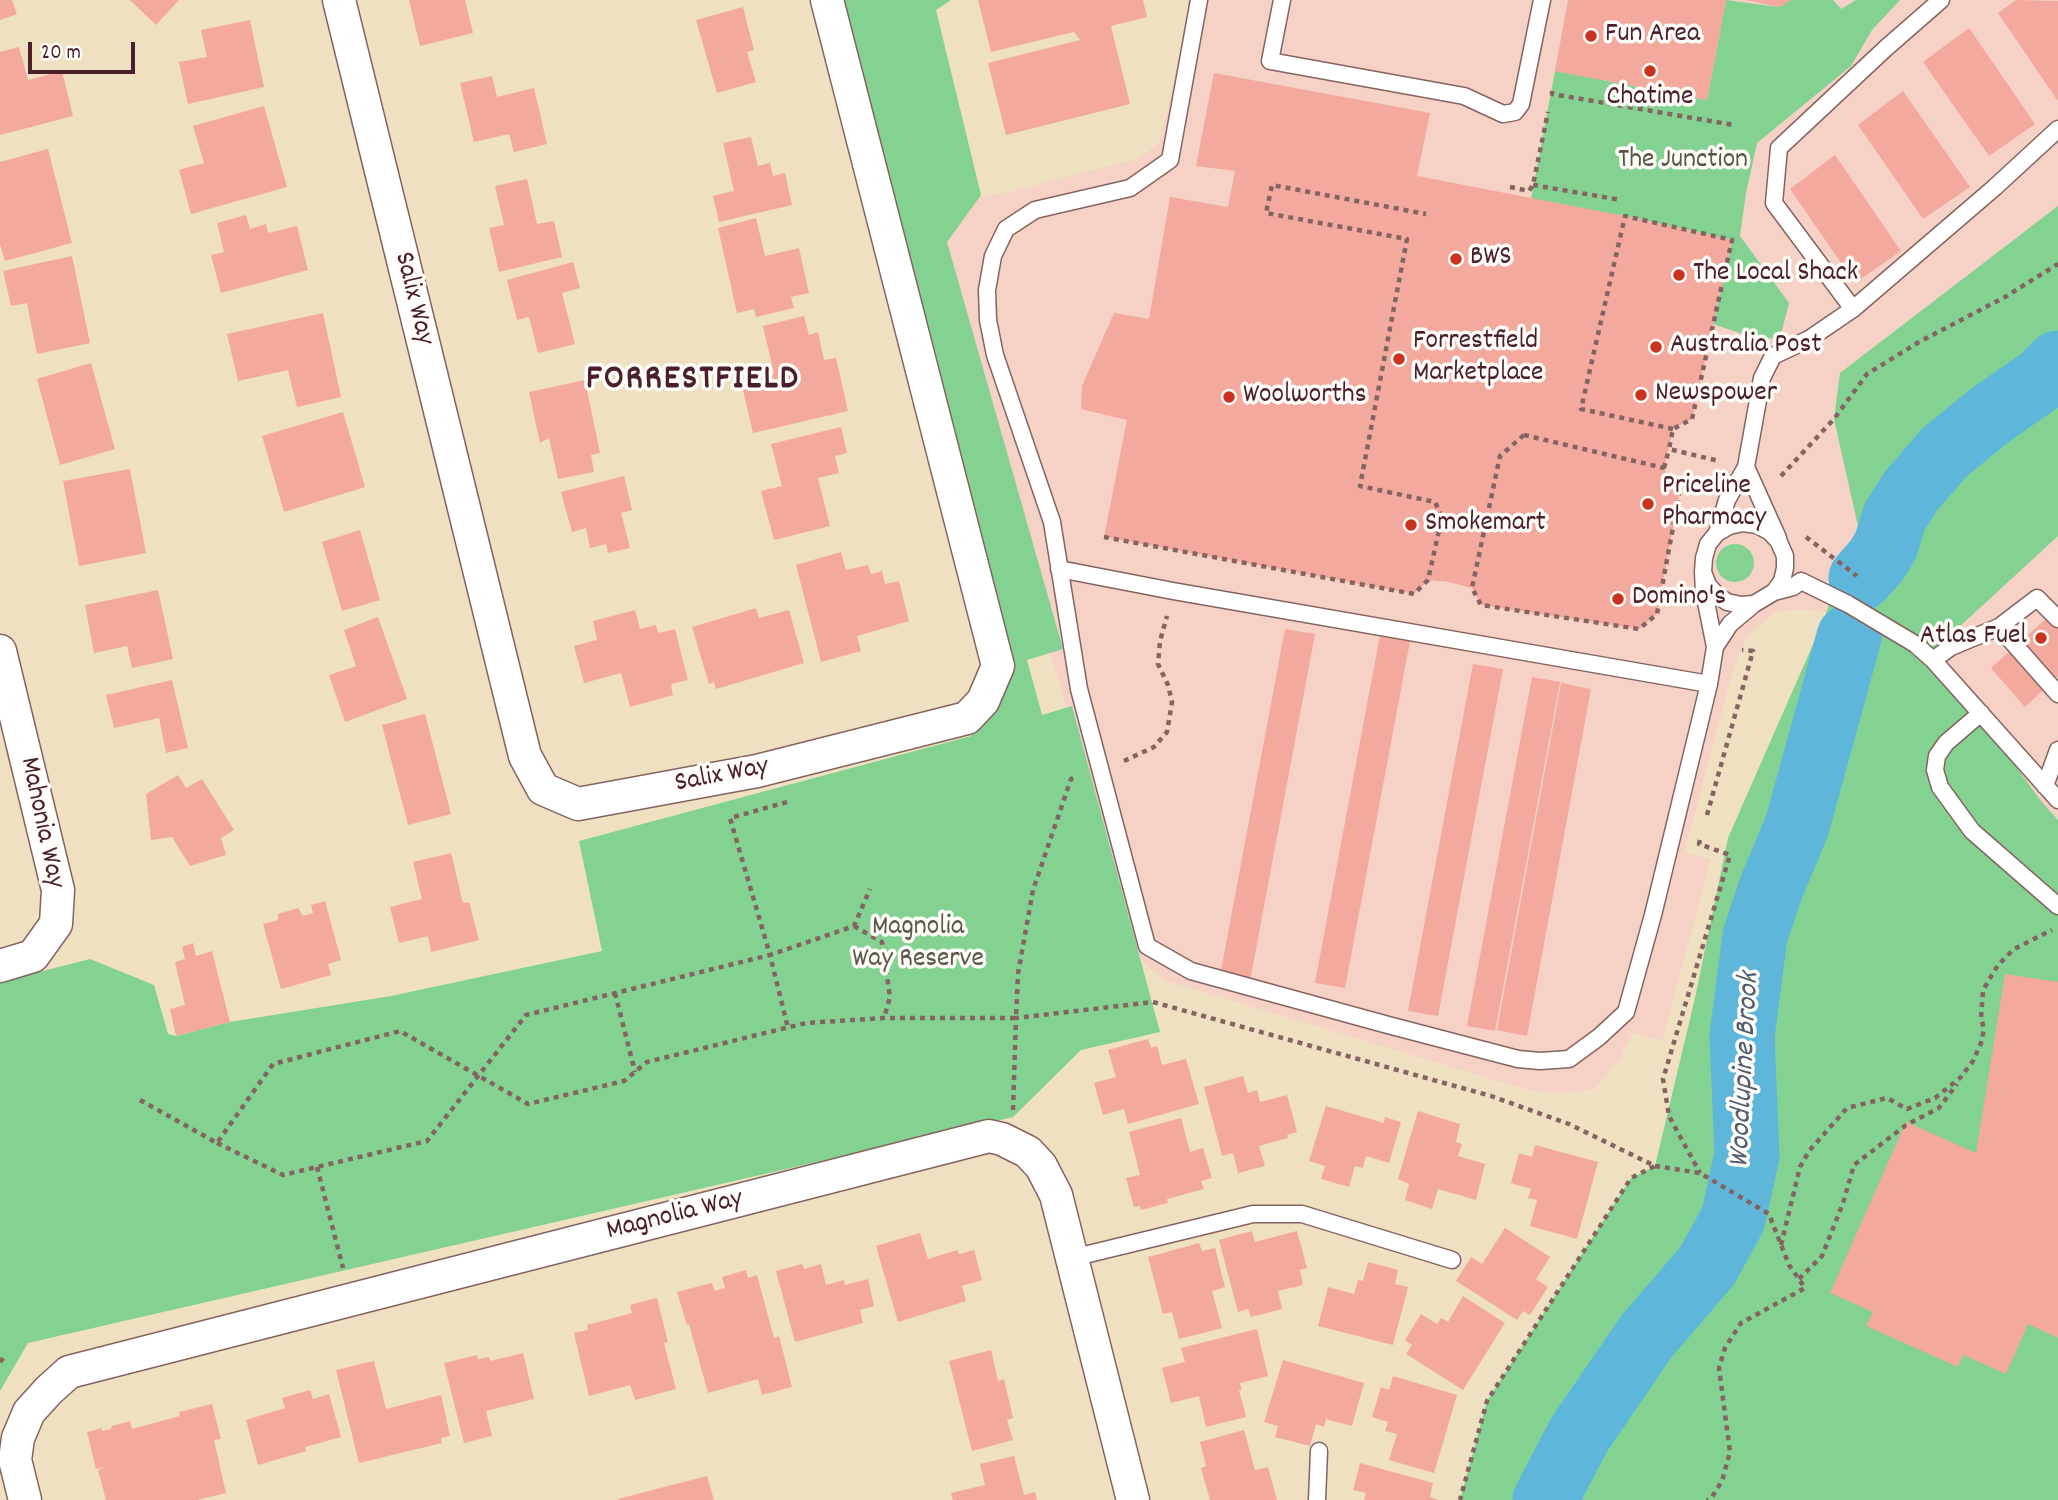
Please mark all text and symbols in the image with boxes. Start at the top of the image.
place label: Fun Area [1605,19,1700,53]
scale bar [32,28,138,72]
marker: Fun Area [1583,28,1599,44]
text: 20 m [41,39,81,69]
marker: Chatime [1642,63,1658,79]
place label: Chatime [1607,82,1693,116]
park label: The Junction [1618,145,1748,179]
place label: BWS [1470,242,1512,276]
street label: Salix Way [384,249,440,349]
marker: BWS [1448,251,1464,267]
place label: The Local Shack [1693,258,1858,292]
marker: The Local Shack [1671,267,1687,283]
place label: Forrestfield Marketplace [1413,326,1543,392]
place label: Australia Post [1670,330,1822,364]
marker: Australia Post [1648,339,1664,355]
marker: Forrestfield Marketplace [1391,351,1407,367]
district label: FORRESTFIELD [588,361,798,403]
place label: Newspower [1655,378,1777,412]
place label: Woolworths [1243,380,1366,414]
marker: Newspower [1633,387,1649,403]
marker: Woolworths [1221,389,1237,405]
place label: Priceline Pharmacy [1662,471,1766,537]
marker: Priceline Pharmacy [1640,496,1656,512]
place label: Smokemart [1425,508,1546,542]
marker: Smokemart [1403,517,1419,533]
place label: Domino's [1632,582,1726,616]
marker: Domino's [1610,591,1626,607]
place label: Atlas Fuel [1920,621,2027,655]
marker: Atlas Fuel [2033,630,2049,646]
street label: Salix Way [672,751,772,803]
street label: Mahonia Way [10,754,70,892]
park label: Magnolia Way Reserve [852,912,984,978]
water label: Woodlupine Brook [1724,971,1770,1169]
street label: Magnolia Way [603,1184,747,1250]

